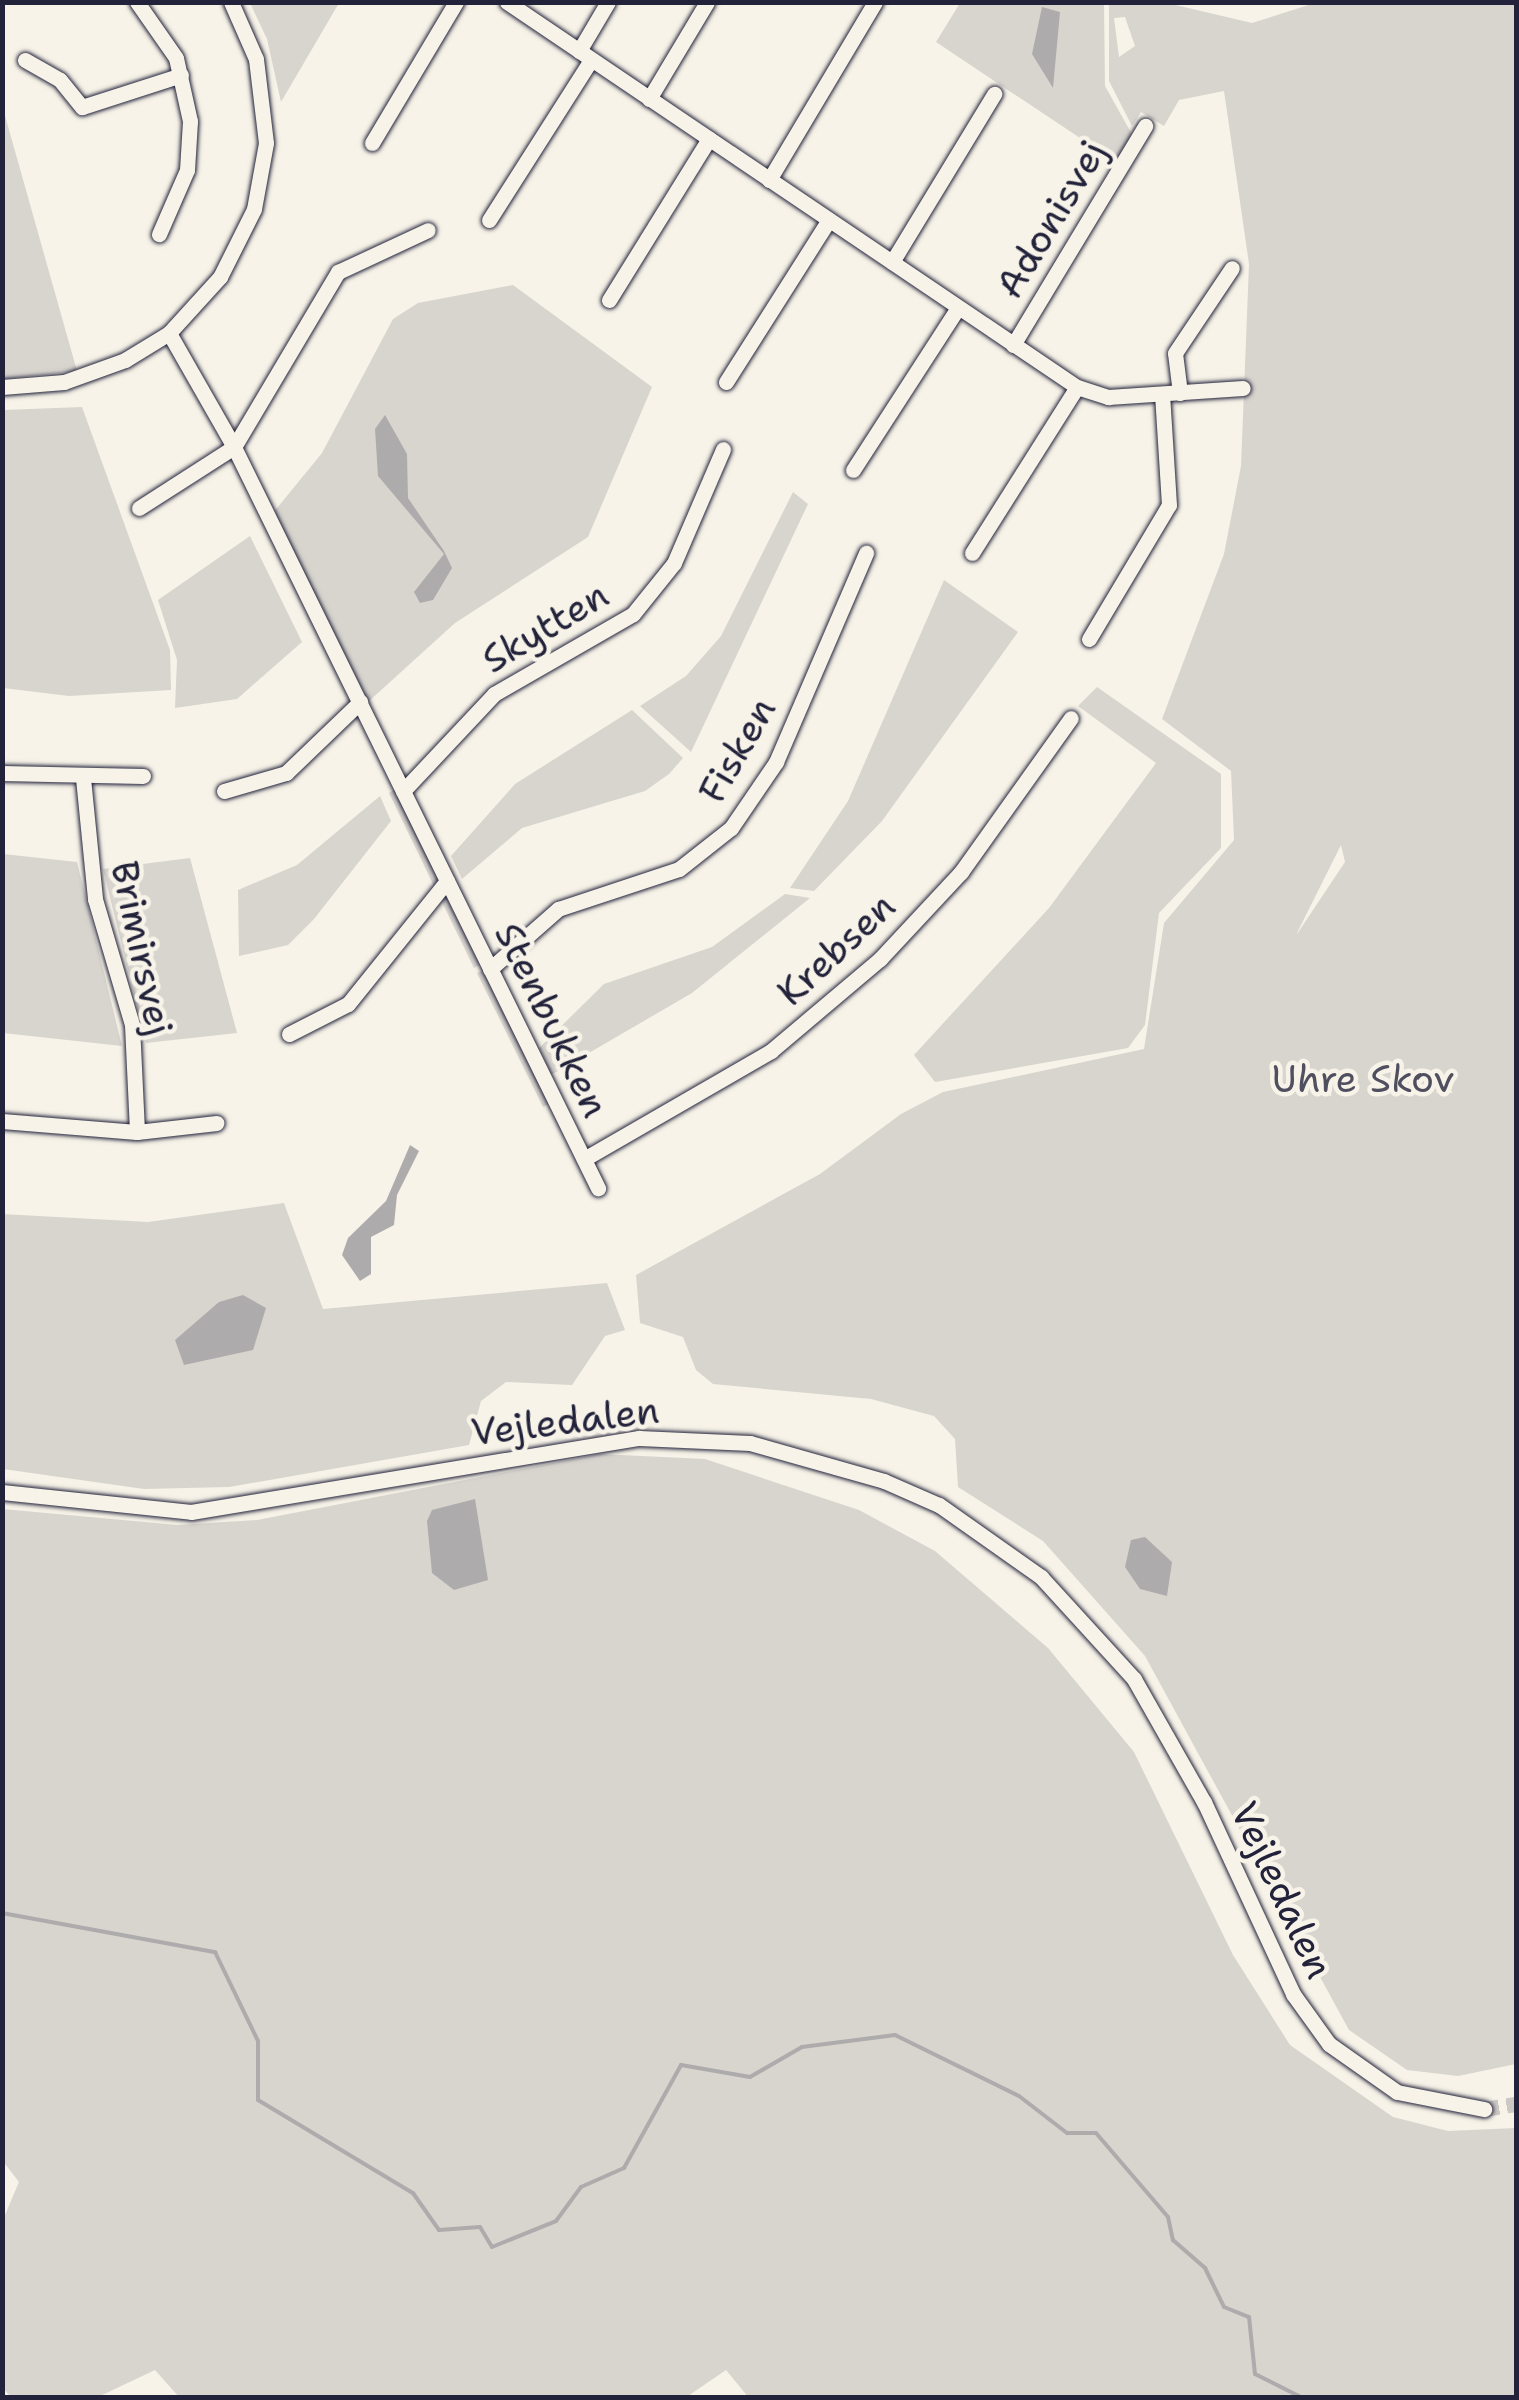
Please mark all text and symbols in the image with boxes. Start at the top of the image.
street label: Adonisvej [986,132,1116,306]
street label: Skytten [474,572,616,682]
street label: Fisken [689,689,785,811]
street label: Brimirsvej [101,857,183,1039]
street label: Krebsen [768,883,904,1015]
street label: Stenbukken [485,915,619,1125]
park label: Uhre Skov [1272,1056,1454,1102]
street label: Vejledalen [468,1387,662,1455]
street label: Vejledalen [1221,1795,1343,1985]

